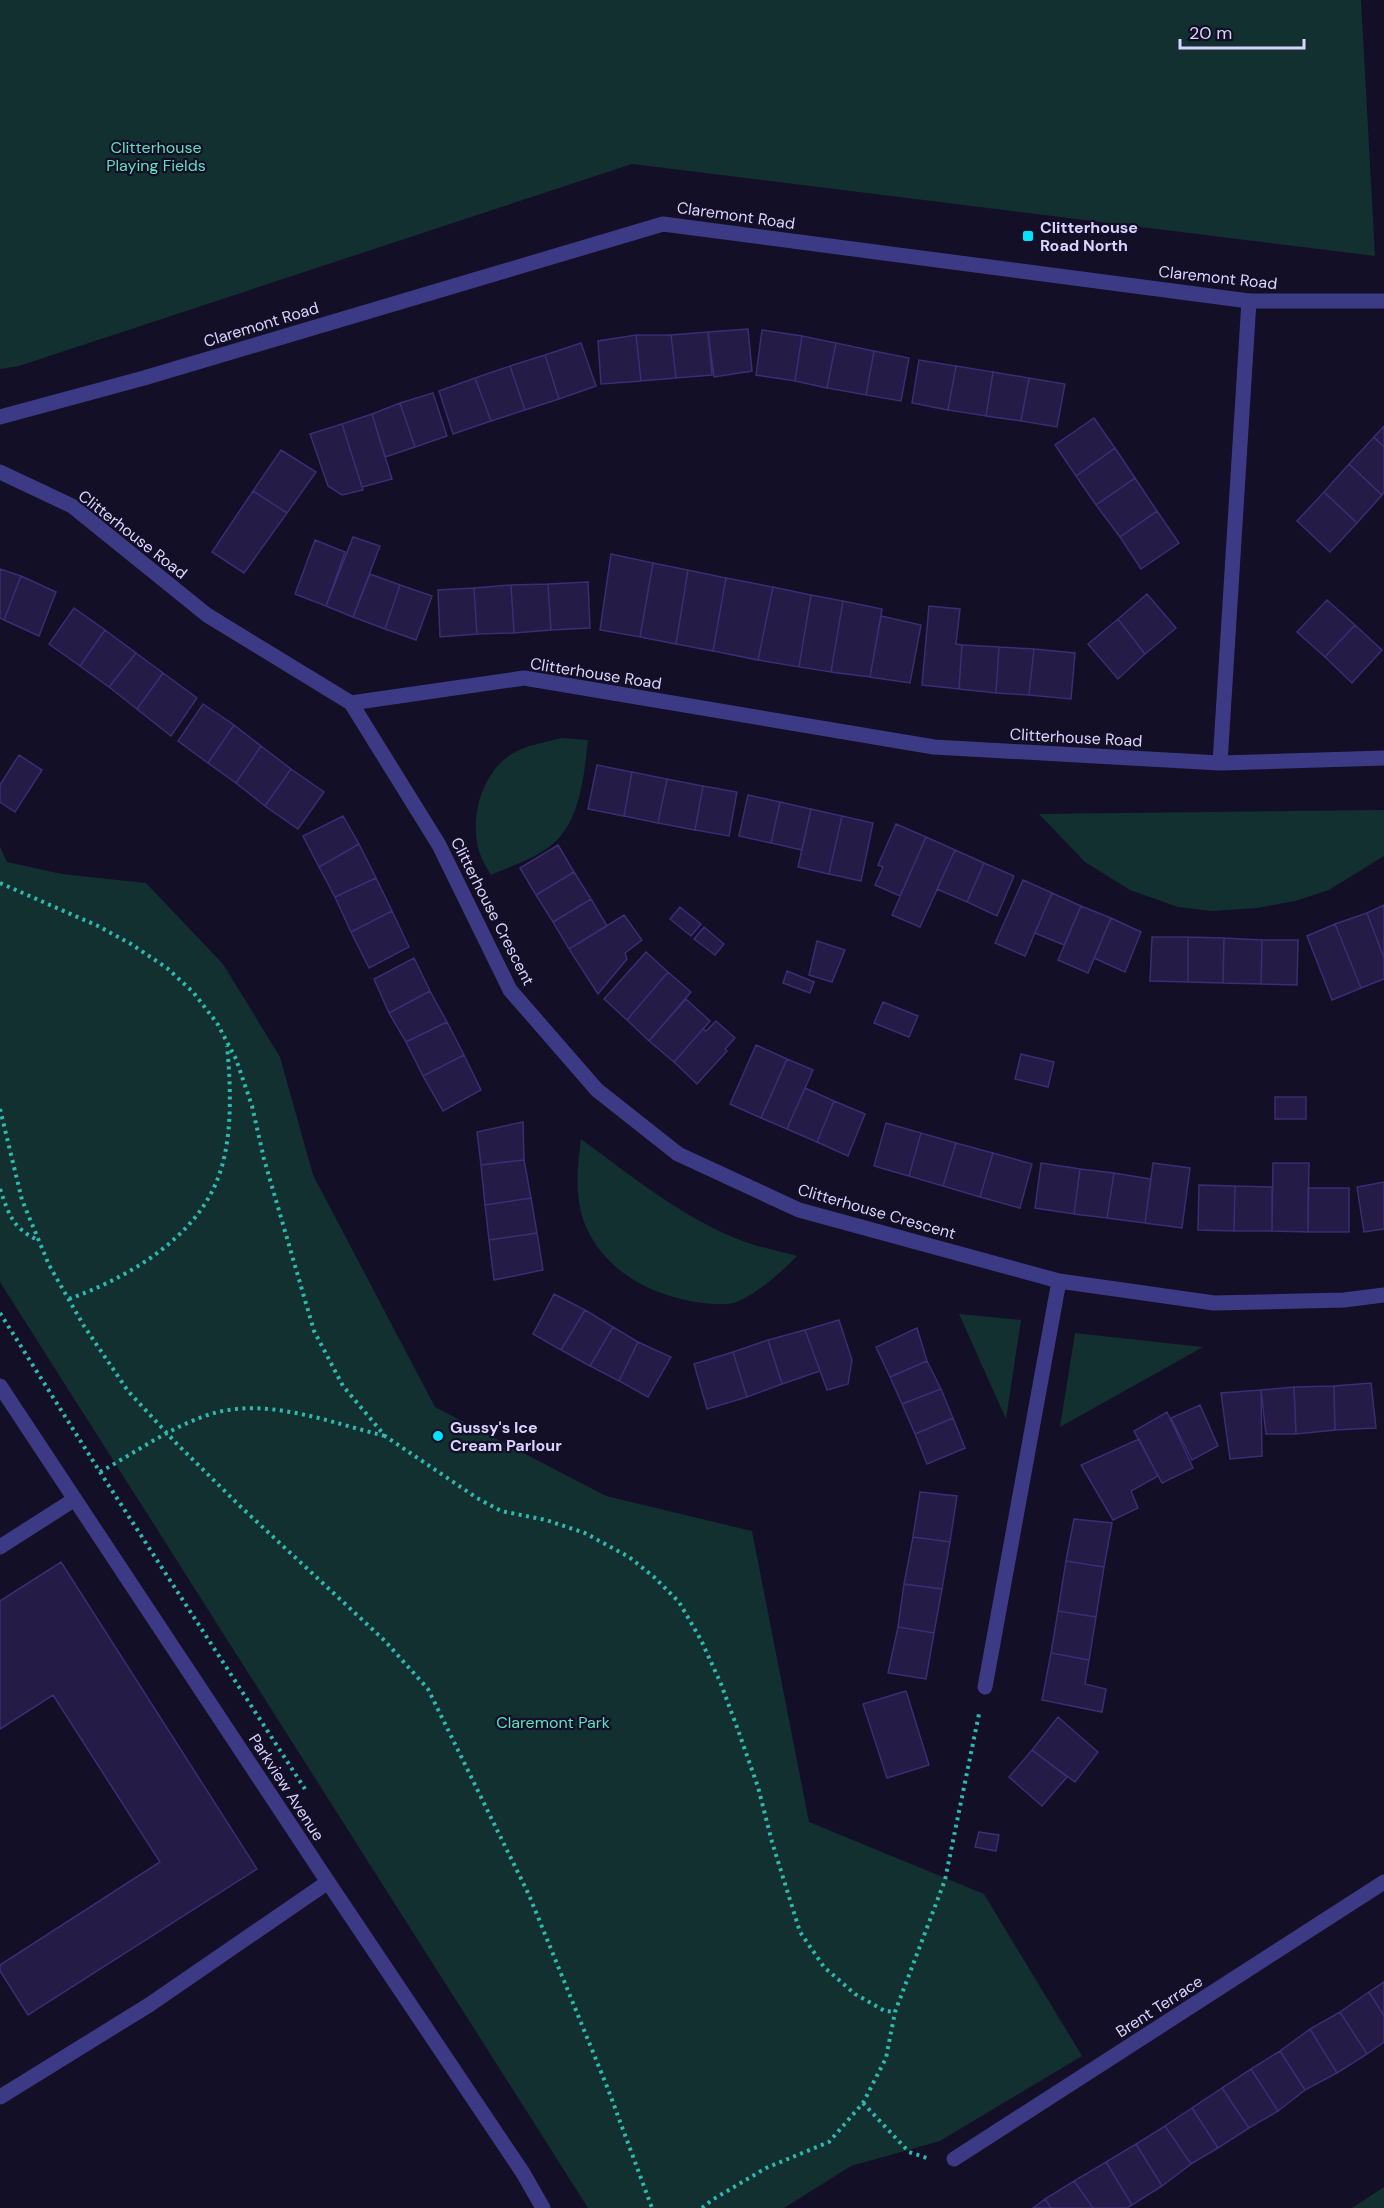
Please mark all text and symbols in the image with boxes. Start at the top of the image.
scale bar [1180,12,1304,50]
text: 20 m [1189,21,1232,45]
park label: Clitterhouse Playing Fields [106,137,206,176]
street label: Claremont Road [675,197,796,234]
place label: Clitterhouse Road North [1040,217,1138,256]
marker: Clitterhouse Road North [1021,229,1035,243]
street label: Claremont Road [1158,261,1278,294]
street label: Claremont Road [201,297,321,352]
street label: Clitterhouse Road [74,485,191,584]
street label: Clitterhouse Road [529,653,663,694]
street label: Clitterhouse Road [1009,724,1143,751]
street label: Clitterhouse Crescent [446,834,539,989]
street label: Clitterhouse Crescent [795,1179,958,1244]
place label: Gussy's Ice Cream Parlour [450,1417,562,1456]
marker: Gussy's Ice Cream Parlour [431,1429,445,1443]
park label: Claremont Park [496,1712,610,1733]
street label: Parkview Avenue [244,1730,329,1845]
street label: Brent Terrace [1112,1971,1207,2042]

